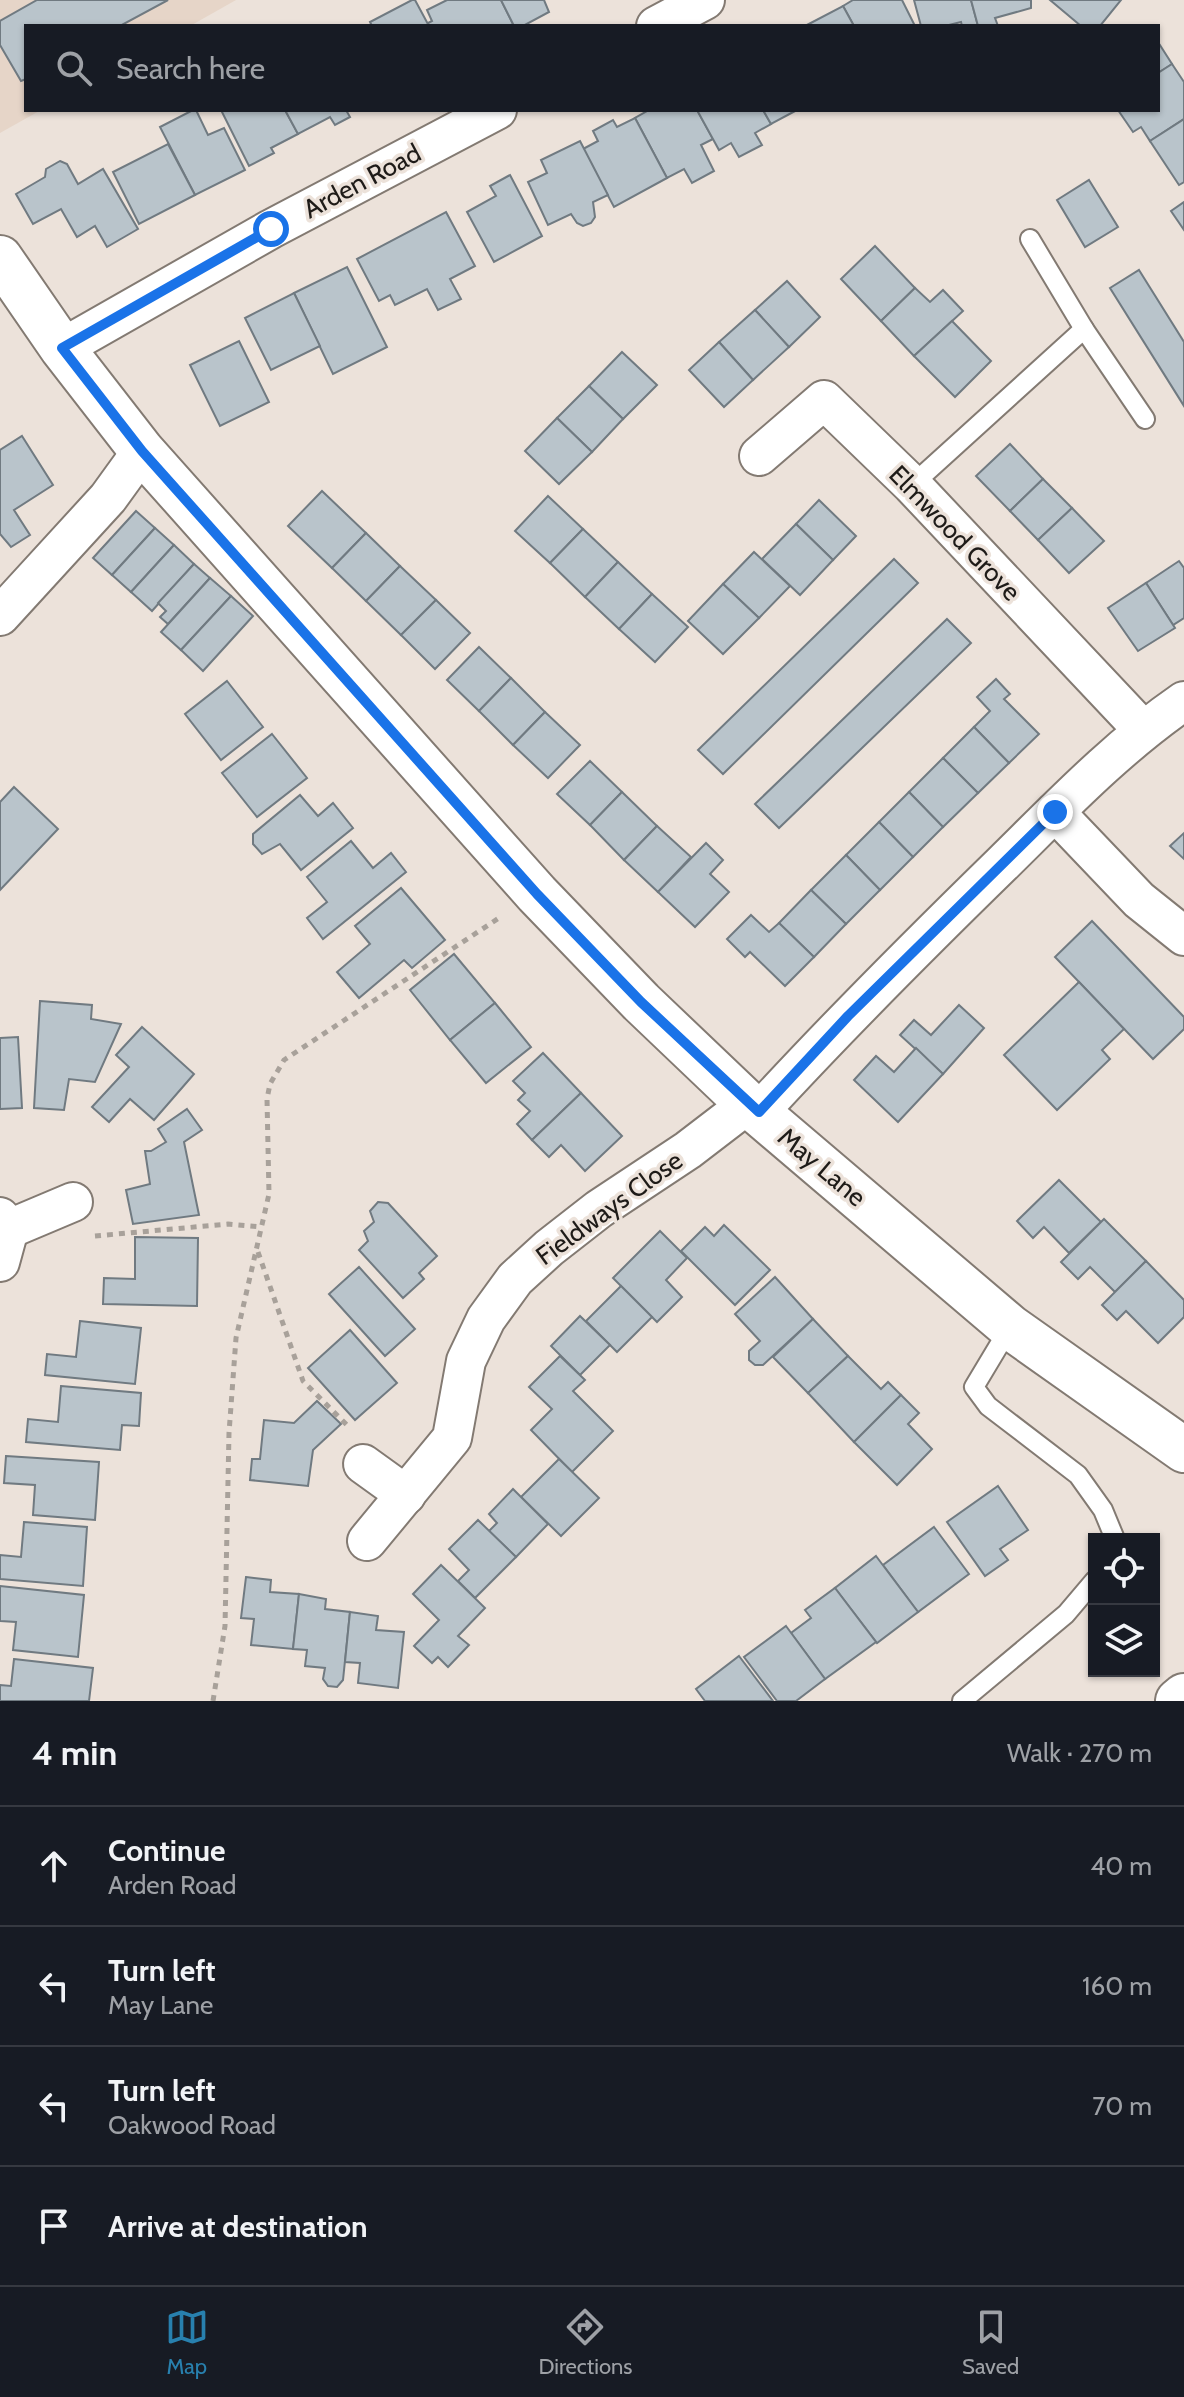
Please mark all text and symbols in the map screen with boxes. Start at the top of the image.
search box [24,24,1160,112]
icon: search [52,46,96,90]
text: Search here [116,50,265,87]
street label: Arden Road [298,137,426,225]
route start [253,211,289,247]
street label: Elmwood Grove [882,459,1028,607]
route end [1037,794,1073,830]
street label: May Lane [771,1121,873,1213]
street label: Fieldways Close [529,1144,689,1272]
map controls [1088,1533,1160,1677]
button: locate [1088,1533,1160,1605]
button: layers [1088,1605,1160,1677]
text: 4 min [32,1732,117,1774]
text: Walk · 270 m [1007,1737,1152,1769]
text: Continue [108,1832,225,1869]
icon: ahead [32,1844,76,1888]
text: 40 m [1090,1850,1152,1882]
text: Arden Road [108,1869,236,1901]
text: Turn left [108,1952,216,1989]
icon: left [32,1964,76,2008]
text: 160 m [1082,1970,1152,2002]
text: May Lane [108,1989,213,2021]
text: Turn left [108,2072,216,2109]
icon: left [32,2084,76,2128]
text: 70 m [1092,2090,1152,2122]
text: Oakwood Road [108,2109,276,2141]
icon: arrive [32,2204,76,2248]
text: Arrive at destination [108,2208,368,2245]
tab: Map [165,2305,209,2380]
tab: Directions [538,2305,632,2380]
tab: Saved [962,2305,1019,2380]

